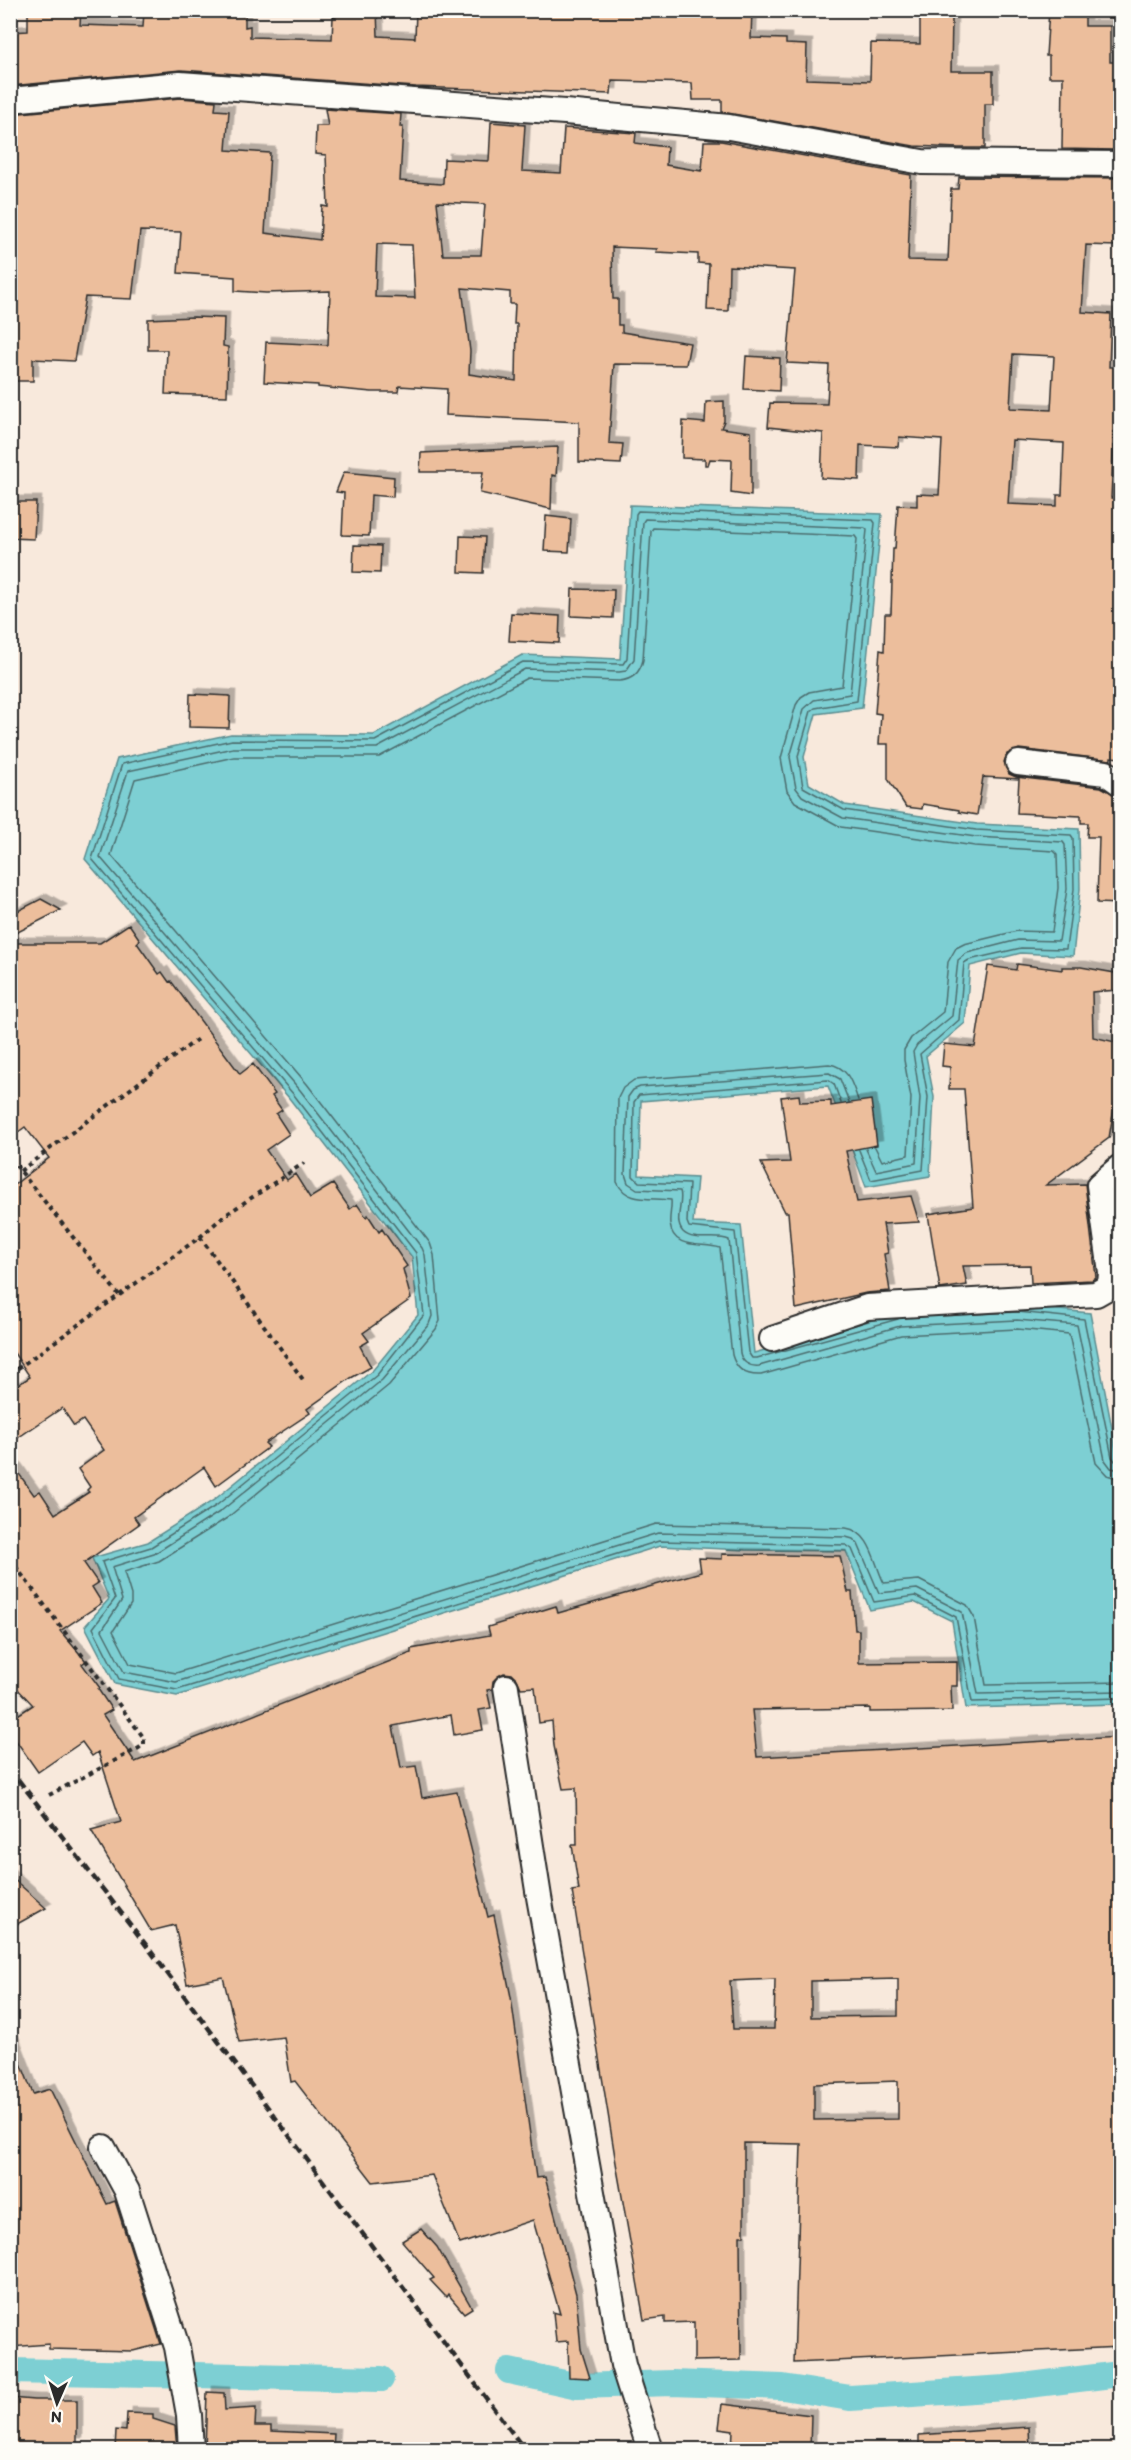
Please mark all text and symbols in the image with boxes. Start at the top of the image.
north arrow [27,2373,87,2433]
text: N [50,2408,62,2427]

